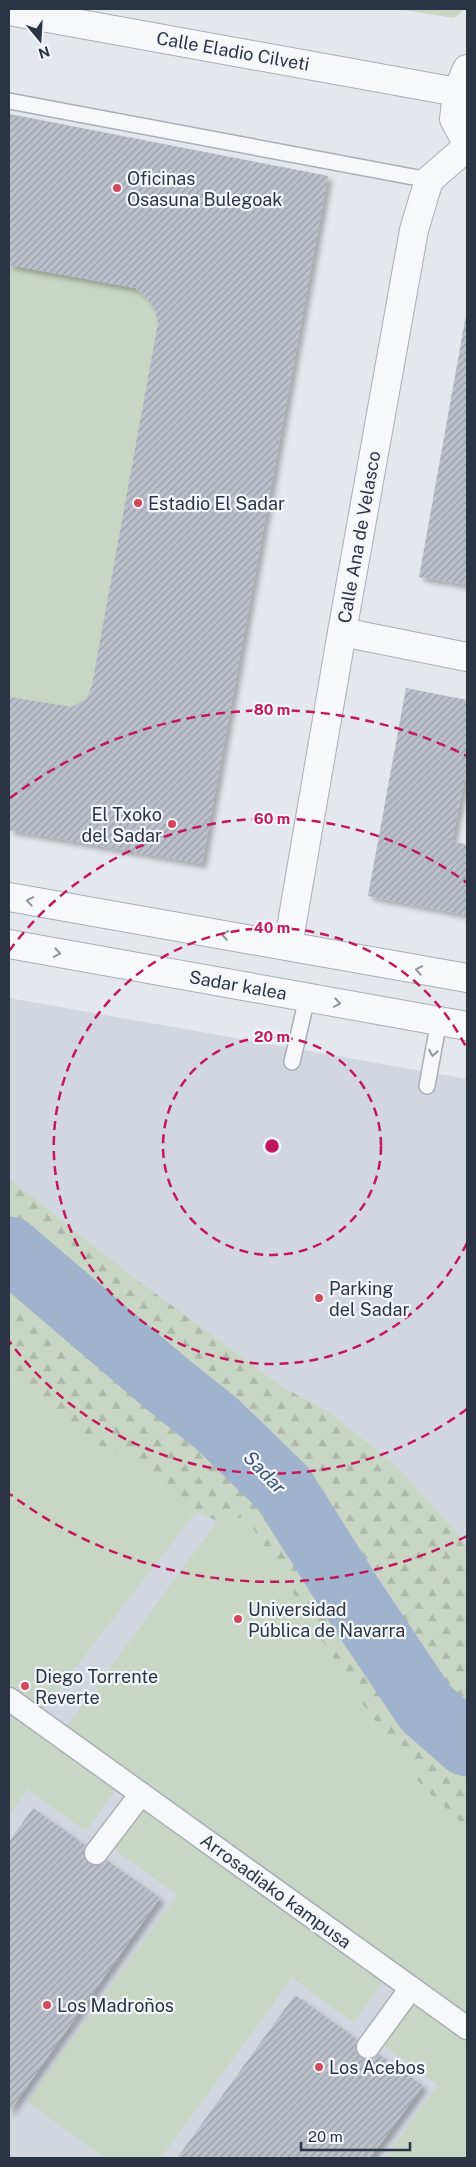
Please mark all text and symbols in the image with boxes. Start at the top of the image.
north arrow [15,15,65,65]
street label: Calle Eladio Cilveti [155,27,311,75]
text: N [36,43,52,62]
place label: Oficinas Osasuna Bulegoak [127,168,282,210]
marker: Oficinas Osasuna Bulegoak [111,182,123,194]
street label: Calle Ana de Velasco [334,449,384,625]
place label: Estadio El Sadar [148,493,285,514]
marker: Estadio El Sadar [132,497,144,509]
text: 80 m [254,701,290,718]
place label: El Txoko del Sadar [82,804,162,846]
text: 60 m [254,810,290,827]
marker: El Txoko del Sadar [166,818,178,830]
one-way arrow [26,896,35,906]
text: 40 m [254,919,290,936]
one-way arrow [220,930,229,940]
one-way arrow [52,947,61,957]
one-way arrow [415,965,424,975]
street label: Sadar kalea [187,966,289,1004]
one-way arrow [333,998,342,1008]
text: 20 m [254,1028,290,1045]
one-way arrow [428,1049,438,1057]
centre of rings [263,1137,281,1155]
place label: Parking del Sadar [329,1278,409,1320]
marker: Parking del Sadar [313,1292,325,1304]
water label: Sadar [239,1446,291,1498]
place label: Universidad Pública de Navarra [248,1599,405,1641]
marker: Universidad Pública de Navarra [232,1613,244,1625]
place label: Diego Torrente Reverte [35,1666,158,1708]
marker: Diego Torrente Reverte [19,1680,31,1692]
street label: Arrosadiako kampusa [197,1829,355,1953]
place label: Los Madroños [57,1995,174,2016]
marker: Los Madroños [41,1999,53,2011]
place label: Los Acebos [329,2057,425,2078]
marker: Los Acebos [313,2061,325,2073]
scale bar [301,2120,410,2152]
text: 20 m [308,2128,343,2145]

